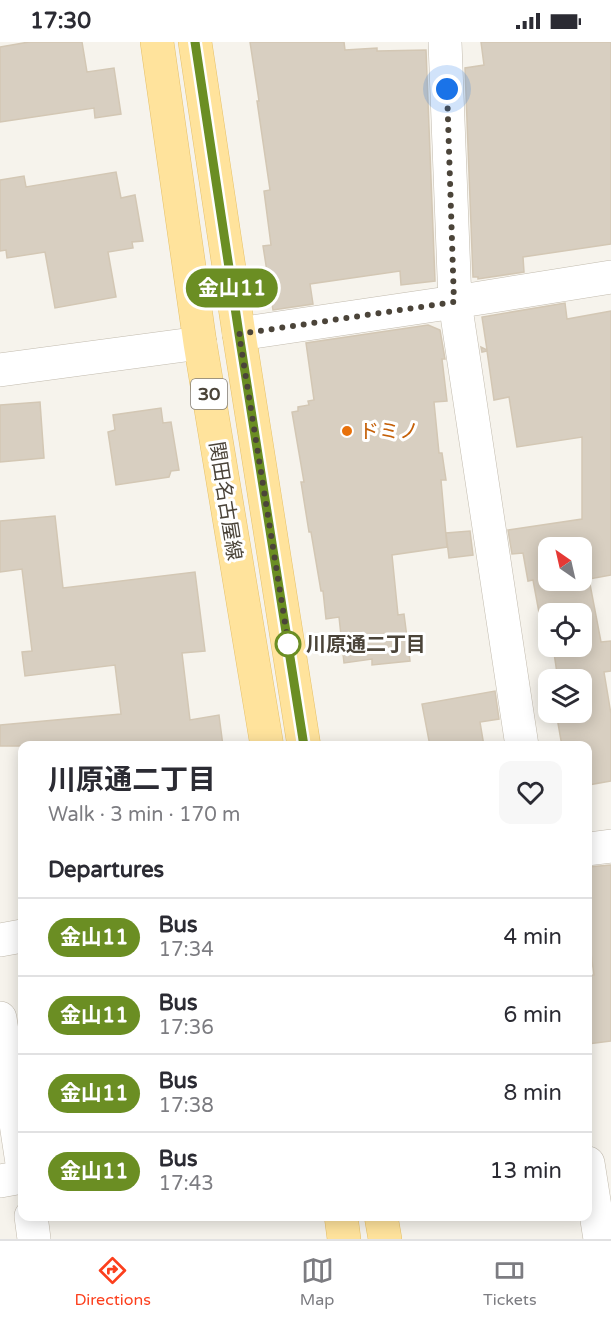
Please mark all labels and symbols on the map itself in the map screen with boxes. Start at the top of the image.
your location [432,74,462,104]
line badge: 金山11 [190,268,274,308]
road number: 30 [191,379,227,409]
place label: ドミノ [359,420,419,444]
marker: ドミノ [340,424,354,438]
street label: 関田名古屋線 [204,440,246,562]
north arrow [538,537,592,591]
marker: 川原通二丁目 [275,631,301,657]
place label: 川原通二丁目 [306,633,426,657]

